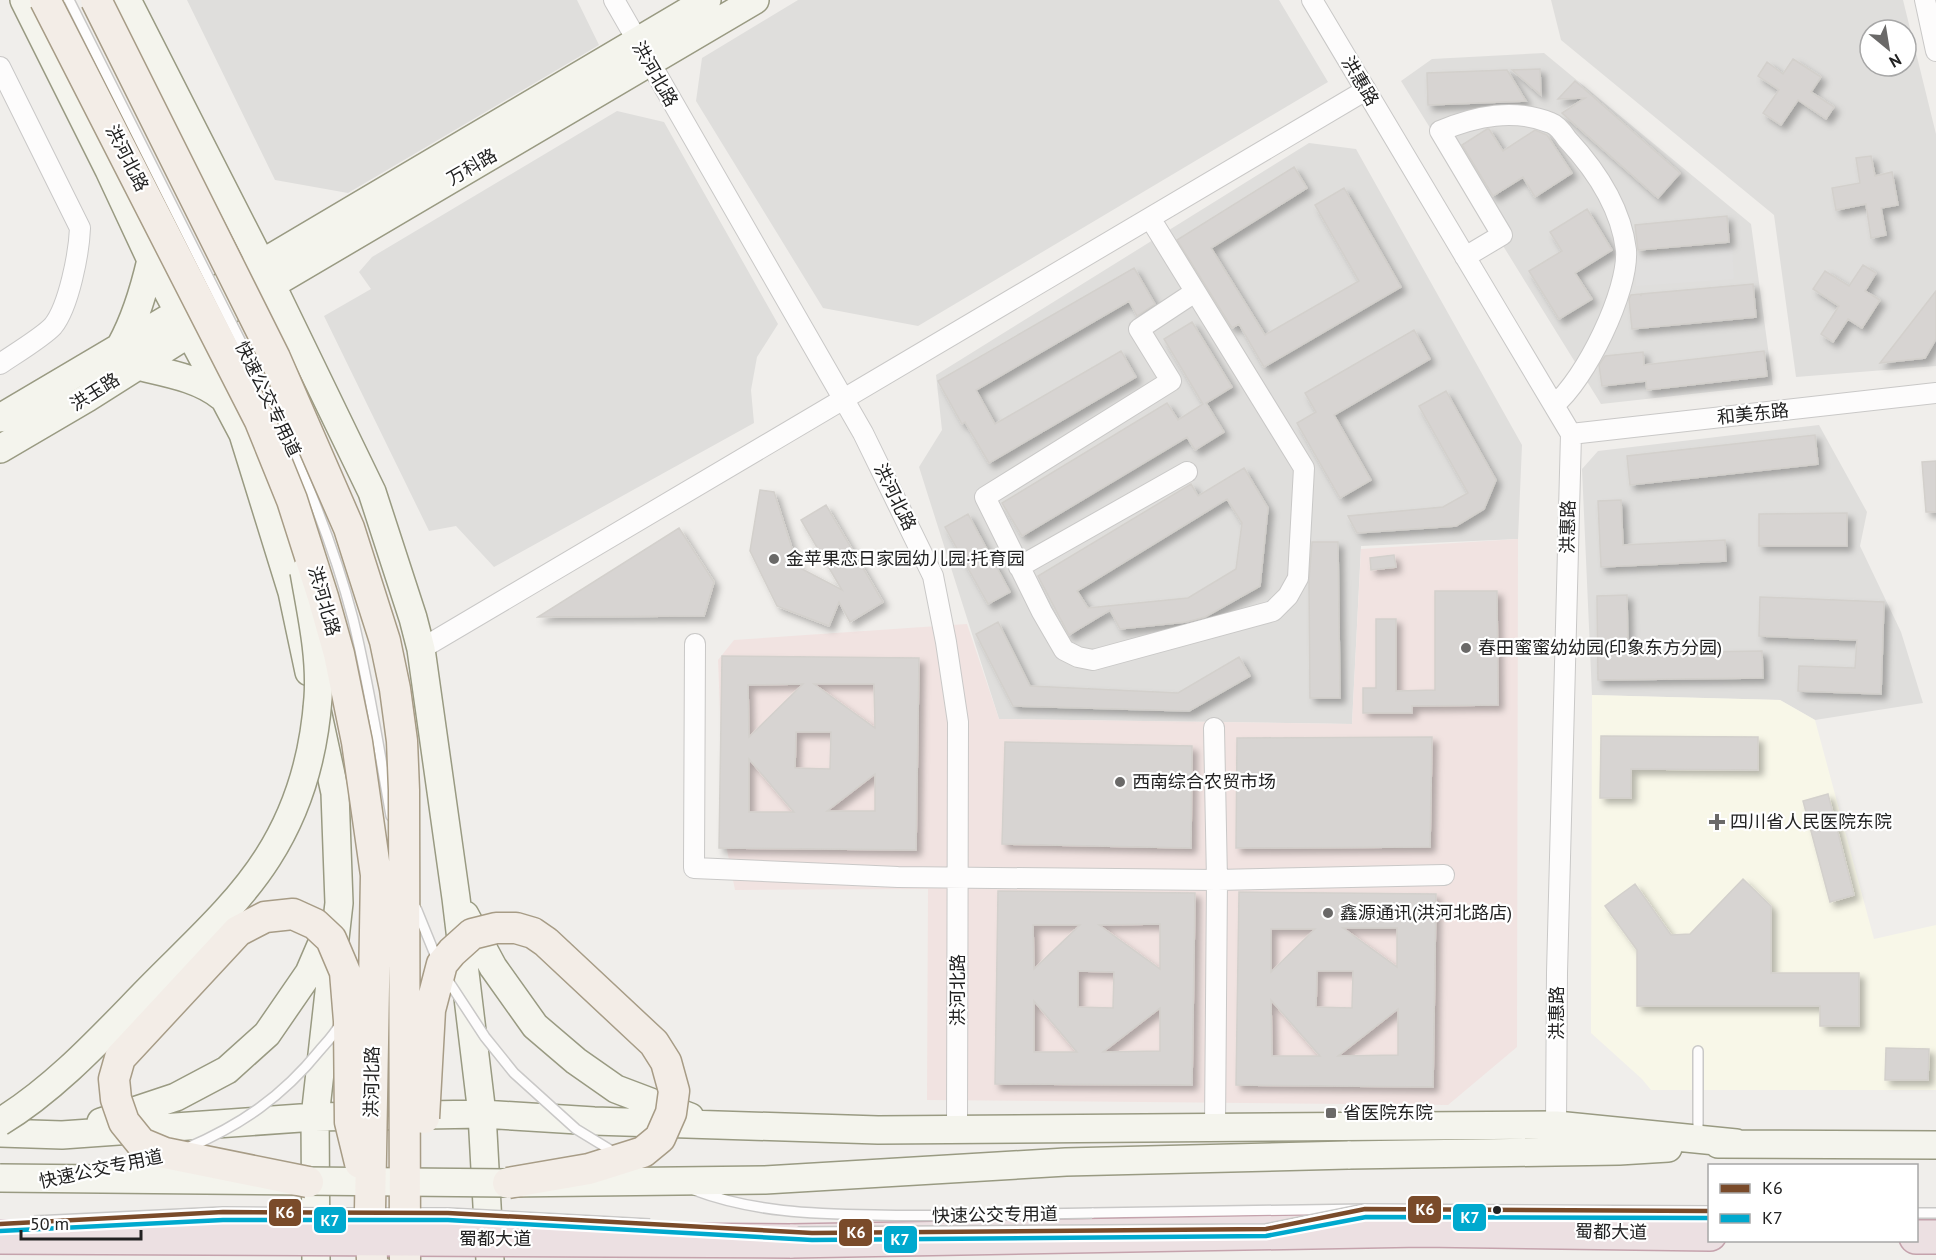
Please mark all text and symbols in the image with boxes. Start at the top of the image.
north arrow [1858,18,1918,78]
street label: 洪河北路 [627,37,683,111]
text: N [1886,50,1905,72]
street label: 洪惠路 [1337,52,1384,110]
street label: 洪河北路 [101,120,154,195]
street label: 万科路 [443,143,501,190]
street label: 快速公交专用道 [230,337,306,460]
street label: 洪玉路 [66,368,124,416]
street label: 和美东路 [1716,398,1790,429]
street label: 洪河北路 [869,459,922,534]
street label: 洪惠路 [1556,500,1579,554]
place label: 金苹果恋日家园幼儿园·托育园 [786,547,1025,570]
marker: 金苹果恋日家园幼儿园·托育园 [767,552,781,566]
street label: 洪河北路 [304,563,345,639]
place label: 春田蜜蜜幼幼园(印象东方分园) [1478,636,1722,659]
marker: 春田蜜蜜幼幼园(印象东方分园) [1459,641,1473,655]
place label: 西南综合农贸市场 [1132,770,1276,793]
marker: 西南综合农贸市场 [1113,775,1127,789]
place label: 四川省人民医院东院 [1730,810,1892,833]
marker: 四川省人民医院东院 [1708,813,1726,831]
place label: 鑫源通讯(洪河北路店) [1340,901,1512,924]
marker: 鑫源通讯(洪河北路店) [1321,906,1335,920]
street label: 洪河北路 [946,954,969,1026]
street label: 洪惠路 [1545,986,1568,1040]
street label: 洪河北路 [359,1046,384,1118]
place label: 省医院东院 [1343,1101,1433,1124]
marker: 省医院东院 [1324,1106,1338,1120]
street label: 快速公交专用道 [37,1144,165,1193]
legend [1708,1164,1918,1242]
text: K6 [1762,1176,1783,1199]
line badge: K6 [1407,1195,1442,1224]
line badge: K6 [268,1198,302,1227]
text: K6 [1416,1199,1435,1219]
text: K6 [276,1202,295,1222]
street label: 快速公交专用道 [932,1202,1058,1227]
scale bar [21,1203,141,1241]
line badge: K7 [1452,1203,1487,1232]
unlabelled marker [1491,1204,1503,1216]
line badge: K7 [313,1206,347,1234]
text: K7 [1762,1206,1783,1229]
text: K7 [1461,1207,1480,1227]
text: K7 [321,1210,340,1230]
text: 50 m [30,1212,69,1235]
line badge: K6 [838,1218,873,1247]
street label: 蜀都大道 [1575,1219,1647,1244]
text: K6 [847,1222,866,1242]
line badge: K7 [883,1225,918,1254]
street label: 蜀都大道 [459,1227,531,1250]
text: K7 [891,1229,910,1249]

